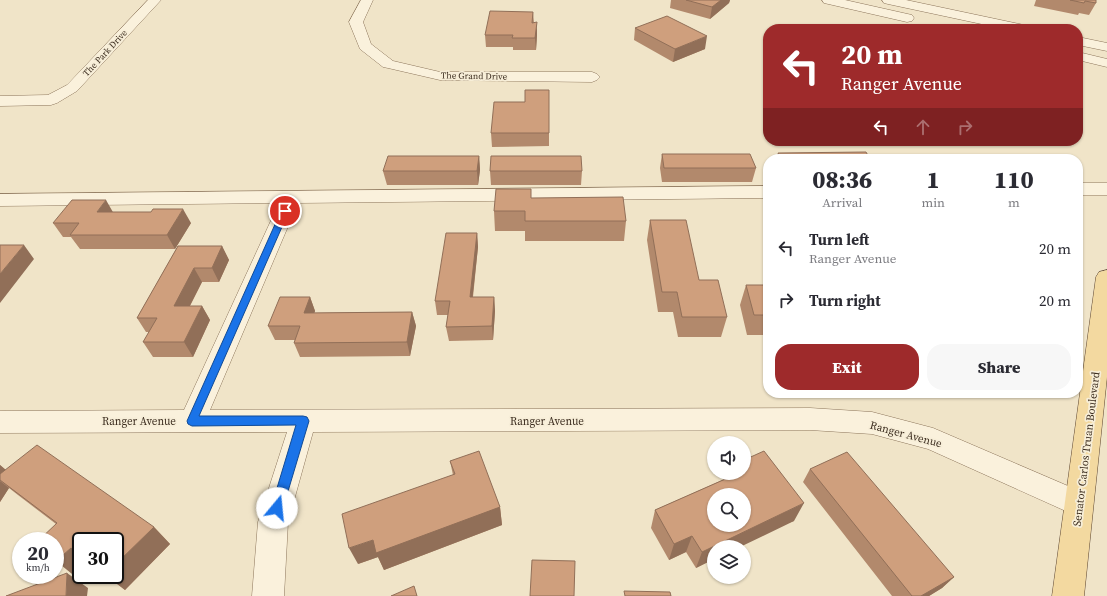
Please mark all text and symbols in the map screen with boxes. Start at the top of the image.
street label: The Park Drive [80,27,130,79]
text: 20 m [841,35,903,73]
icon: left [775,40,827,92]
street label: The Grand Drive [441,69,508,83]
text: Ranger Avenue [841,71,962,96]
icon: left [870,116,892,138]
icon: ahead [912,116,934,138]
icon: right [954,116,976,138]
text: 08:36 [812,163,872,196]
text: 1 [927,163,940,196]
text: 110 [994,163,1034,196]
pin [268,194,302,228]
text: Arrival [822,194,862,211]
text: min [921,194,945,211]
text: m [1008,194,1020,211]
icon: arrive [274,200,296,222]
text: Turn left [809,229,869,250]
icon: left [775,237,797,259]
text: 20 m [1039,238,1071,259]
text: Ranger Avenue [809,250,896,267]
icon: right [775,289,797,311]
text: Turn right [809,290,881,311]
text: 20 m [1039,290,1071,311]
button: Exit [775,344,919,390]
button: Share [927,344,1071,390]
street label: Senator Carlos Truan Boulevard [1070,370,1104,527]
street label: Ranger Avenue [102,414,176,429]
street label: Ranger Avenue [510,414,584,429]
street label: Ranger Avenue [868,418,944,451]
map controls [707,436,751,584]
button: sound [707,436,751,480]
position arrow [256,487,298,529]
button: search [707,488,751,532]
speed limit sign: 30 [72,532,124,584]
text: 20 [27,539,49,567]
button: layers [707,540,751,584]
text: km/h [26,561,50,574]

